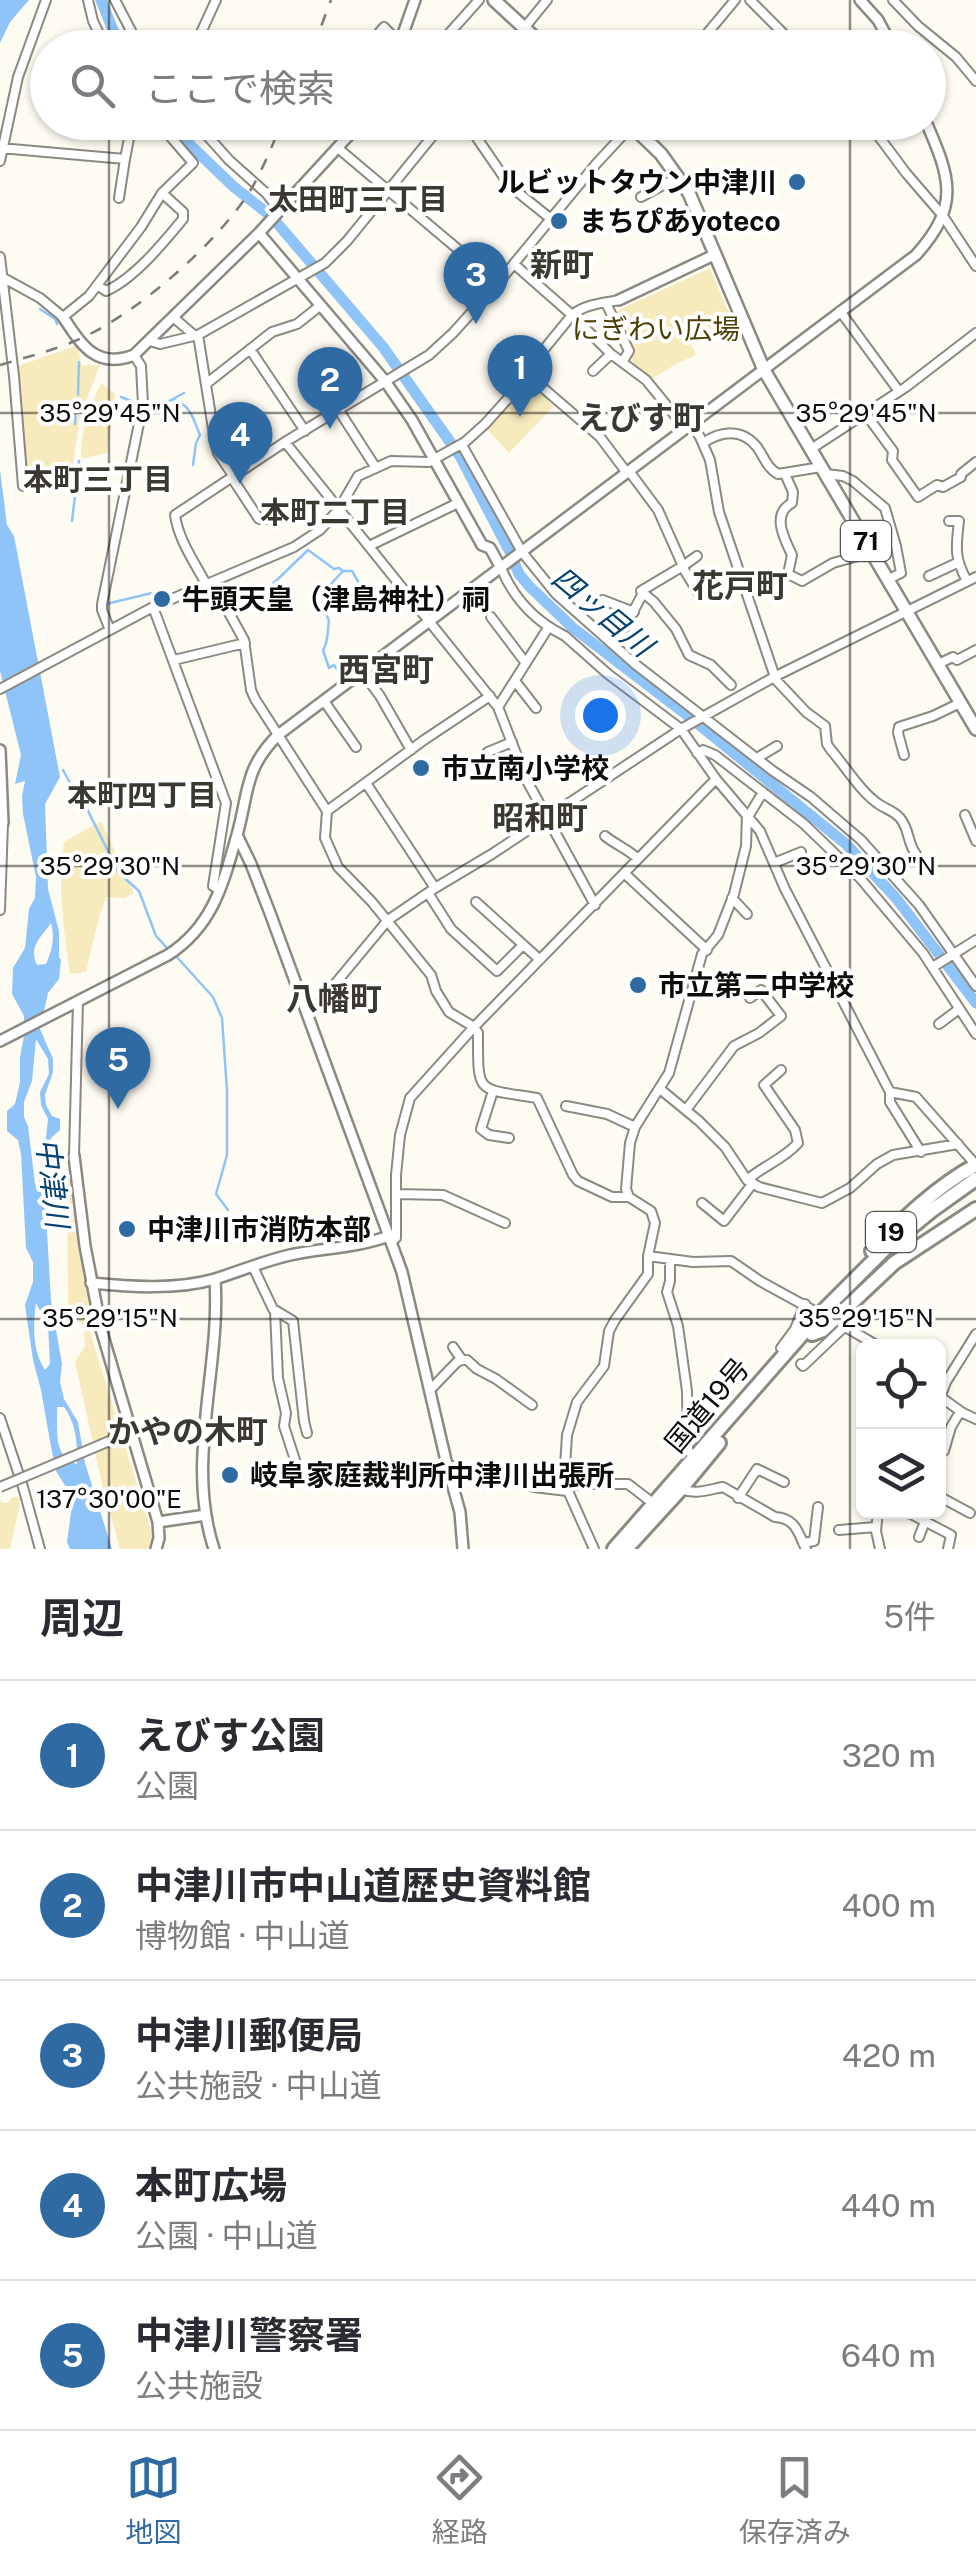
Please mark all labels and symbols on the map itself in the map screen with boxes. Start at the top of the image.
place label: ルビットタウン中津川 [497,165,777,198]
marker: ルビットタウン中津川 [786,171,808,193]
district label: 太田町三丁目 [268,181,448,217]
place label: まちぴあyoteco [579,204,781,237]
marker: まちぴあyoteco [548,210,570,232]
pin: 3 [444,242,508,324]
district label: 新町 [530,246,594,283]
park label: にぎわい広場 [572,312,740,345]
pin: 1 [488,334,552,417]
pin: 2 [298,346,362,429]
text: 35°29'45"N [39,398,181,428]
text: 35°29'45"N [795,398,937,428]
district label: えびす町 [577,399,705,436]
pin: 4 [208,402,272,484]
district label: 本町三丁目 [23,461,173,497]
district label: 本町二丁目 [260,494,410,530]
road number: 71 [841,521,891,561]
water label: 四ッ目川 [545,559,662,666]
district label: 花戸町 [692,567,788,604]
place label: 牛頭天皇（津島神社）祠 [182,582,490,615]
marker: 牛頭天皇（津島神社）祠 [151,588,173,610]
district label: 西宮町 [338,651,434,688]
your location [575,690,626,741]
place label: 市立南小学校 [441,751,609,784]
marker: 市立南小学校 [410,757,432,779]
district label: 本町四丁目 [67,777,217,813]
district label: 昭和町 [492,799,588,836]
text: 35°29'30"N [40,851,180,881]
text: 35°29'30"N [796,851,936,881]
place label: 市立第二中学校 [658,968,854,1001]
marker: 市立第二中学校 [627,974,649,996]
district label: 八幡町 [286,980,382,1017]
pin: 5 [86,1026,150,1109]
water label: 中津川 [30,1136,77,1233]
place label: 中津川市消防本部 [147,1212,371,1245]
road number: 19 [866,1212,916,1252]
marker: 中津川市消防本部 [116,1218,138,1240]
text: 35°29'15"N [42,1303,178,1333]
text: 35°29'15"N [798,1303,934,1333]
street label: 国道19号 [658,1351,756,1459]
district label: かやの木町 [108,1413,268,1450]
place label: 岐阜家庭裁判所中津川出張所 [250,1458,614,1491]
marker: 岐阜家庭裁判所中津川出張所 [219,1464,241,1486]
text: 137°30'00"E [36,1484,182,1514]

